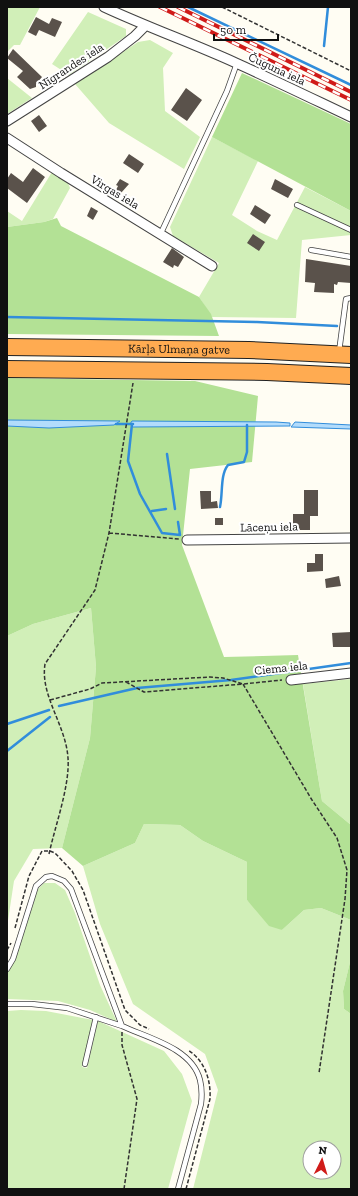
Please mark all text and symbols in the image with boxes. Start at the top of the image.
scale bar [214,16,278,42]
text: 50 m [220,23,247,37]
street label: Nīgrandes iela [36,40,106,92]
street label: Čuguna iela [246,49,308,88]
street label: Virgas iela [87,172,142,212]
street label: Kārļa Ulmaņa gatve [128,342,230,357]
street label: Lāceņu iela [240,519,298,535]
street label: Ciema iela [254,658,309,678]
north arrow [302,1140,342,1180]
text: N [318,1144,328,1157]

